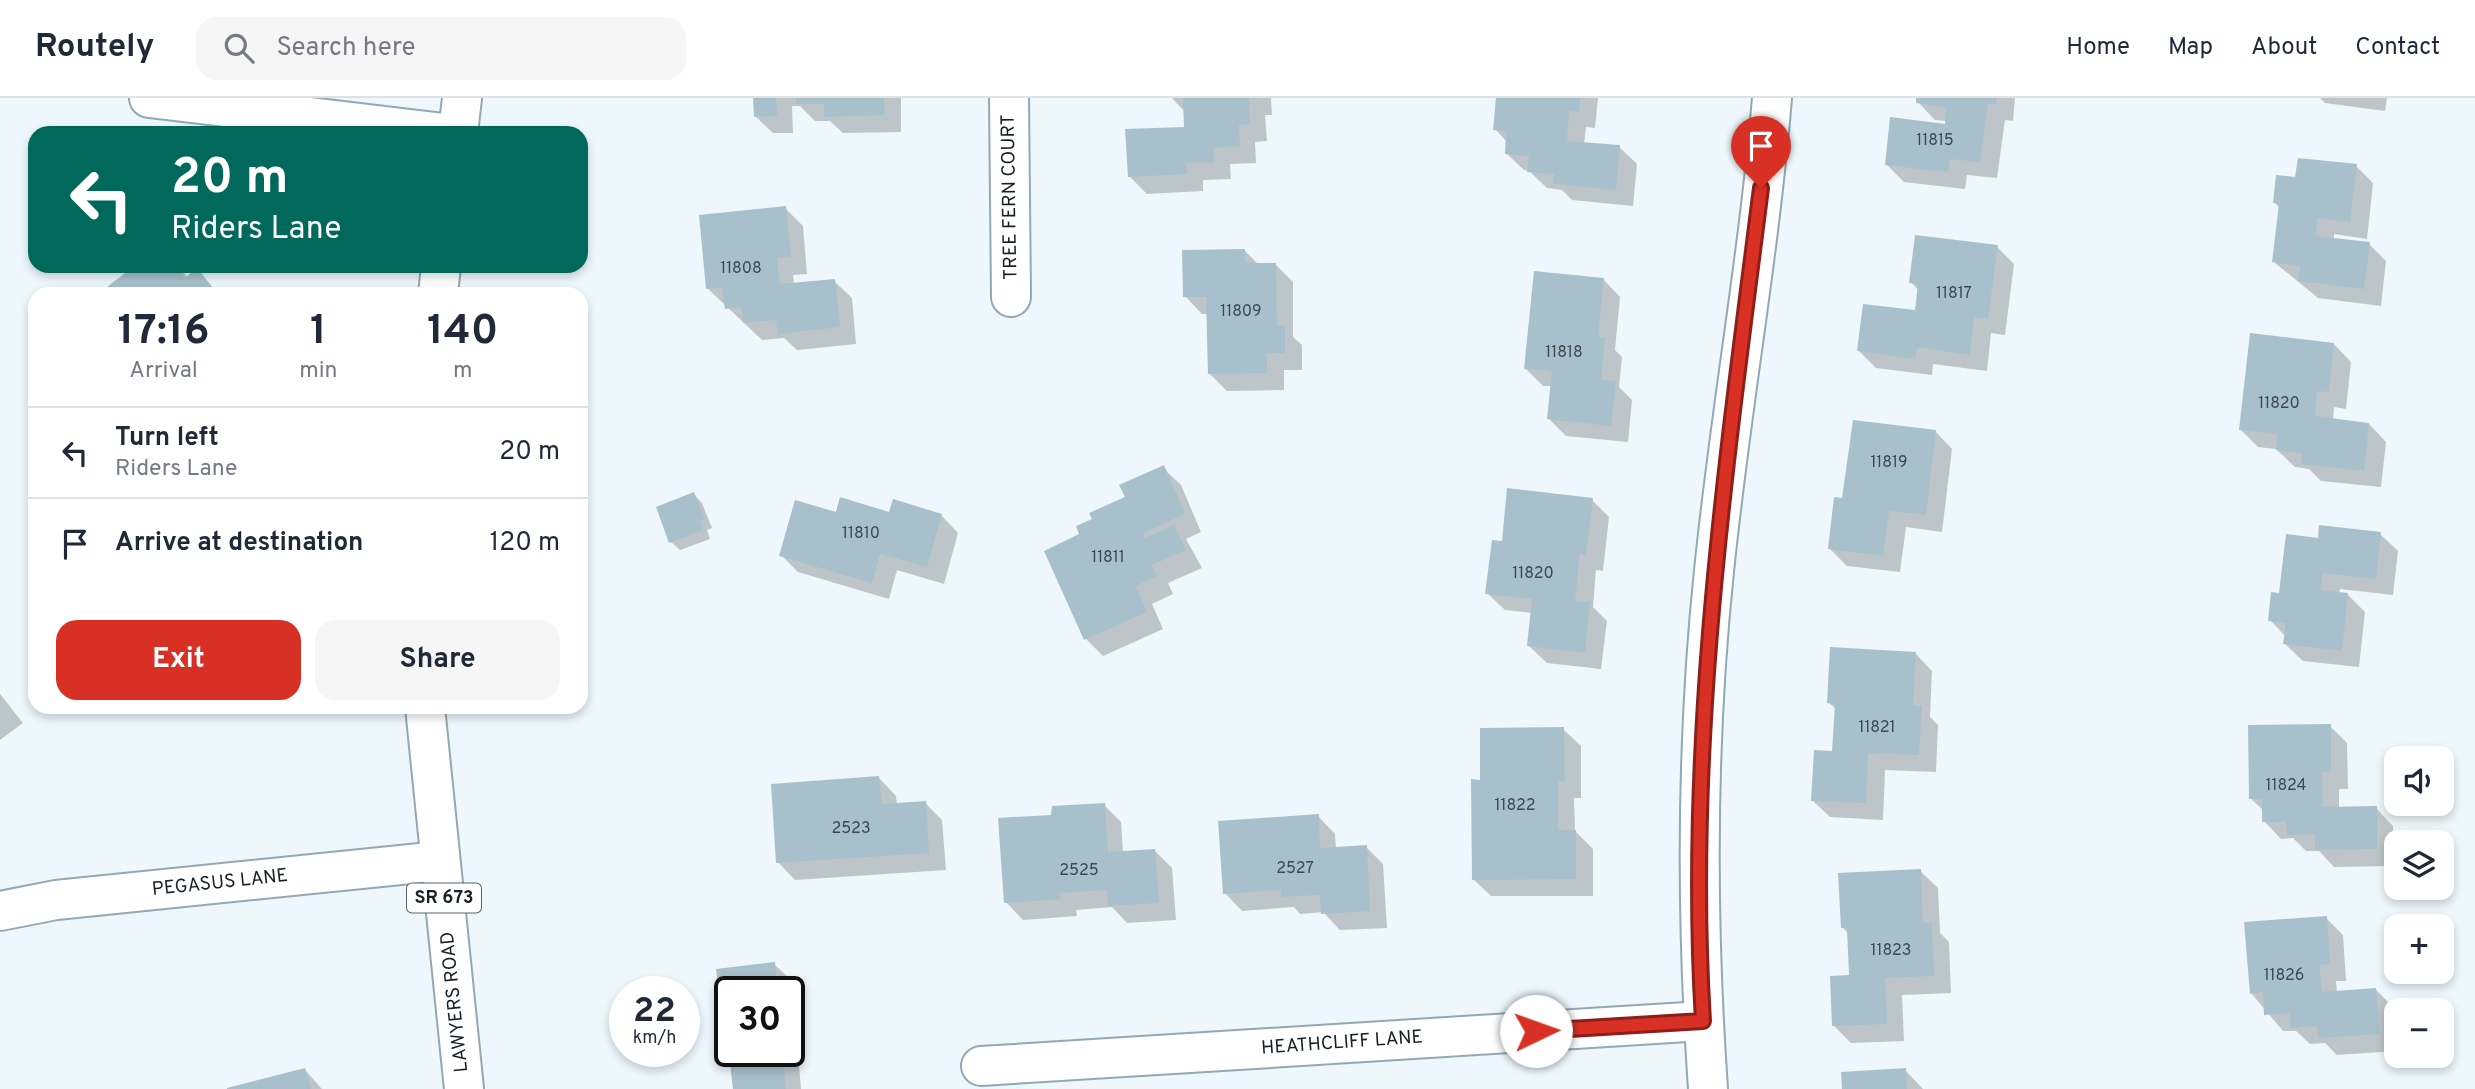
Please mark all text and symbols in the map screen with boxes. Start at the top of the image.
search box [196,17,686,80]
text: Routely [35,27,154,69]
icon: search [220,29,258,67]
text: Search here [276,32,415,65]
text: Home [2066,33,2130,63]
text: Map [2168,33,2213,63]
text: About [2251,33,2317,63]
text: Contact [2355,33,2440,63]
street label: TREE FERN COURT [997,114,1023,280]
pin [1731,116,1791,188]
icon: arrive [1742,127,1780,165]
house number: 11815 [1916,131,1954,151]
text: 20 m [171,149,288,211]
icon: left [56,154,147,245]
text: Riders Lane [171,210,341,250]
house number: 11808 [720,259,762,279]
house number: 11817 [1936,284,1972,304]
house number: 11809 [1220,302,1262,322]
text: 17:16 [118,306,210,359]
text: 1 [310,306,327,359]
text: 140 [427,306,498,359]
house number: 11818 [1545,343,1583,363]
text: Arrival [129,357,198,386]
text: min [299,357,337,386]
text: m [453,357,472,386]
house number: 11820 [2258,394,2300,414]
text: Turn left [115,422,219,455]
icon: left [56,434,94,472]
text: 20 m [499,436,560,469]
house number: 11819 [1870,453,1908,473]
text: Riders Lane [115,455,238,484]
house number: 11810 [842,524,880,544]
icon: arrive [56,525,94,563]
text: Arrive at destination [115,527,363,560]
text: 120 m [490,527,560,560]
house number: 11811 [1091,548,1125,568]
house number: 11820 [1512,564,1554,584]
button: Exit [56,620,301,700]
button: Share [315,620,560,700]
house number: 11821 [1858,718,1896,738]
map controls [2384,746,2454,1068]
button: sound [2384,746,2454,816]
house number: 11824 [2266,776,2307,796]
house number: 11822 [1495,796,1535,816]
house number: 2523 [831,819,871,839]
button: layers [2384,830,2454,900]
house number: 2527 [1276,859,1314,879]
house number: 2525 [1059,861,1099,881]
street label: PEGASUS LANE [151,864,289,902]
road number: SR 673 [407,884,481,912]
button: + [2384,914,2454,984]
street label: LAWYERS ROAD [436,930,474,1074]
house number: 11823 [1871,941,1911,961]
house number: 11826 [2264,966,2304,986]
speed limit sign: 30 [714,976,805,1067]
text: 22 [633,990,676,1034]
position arrow [1499,994,1573,1068]
button: − [2384,998,2454,1068]
street label: HEATHCLIFF LANE [1260,1025,1424,1061]
text: km/h [633,1027,676,1050]

